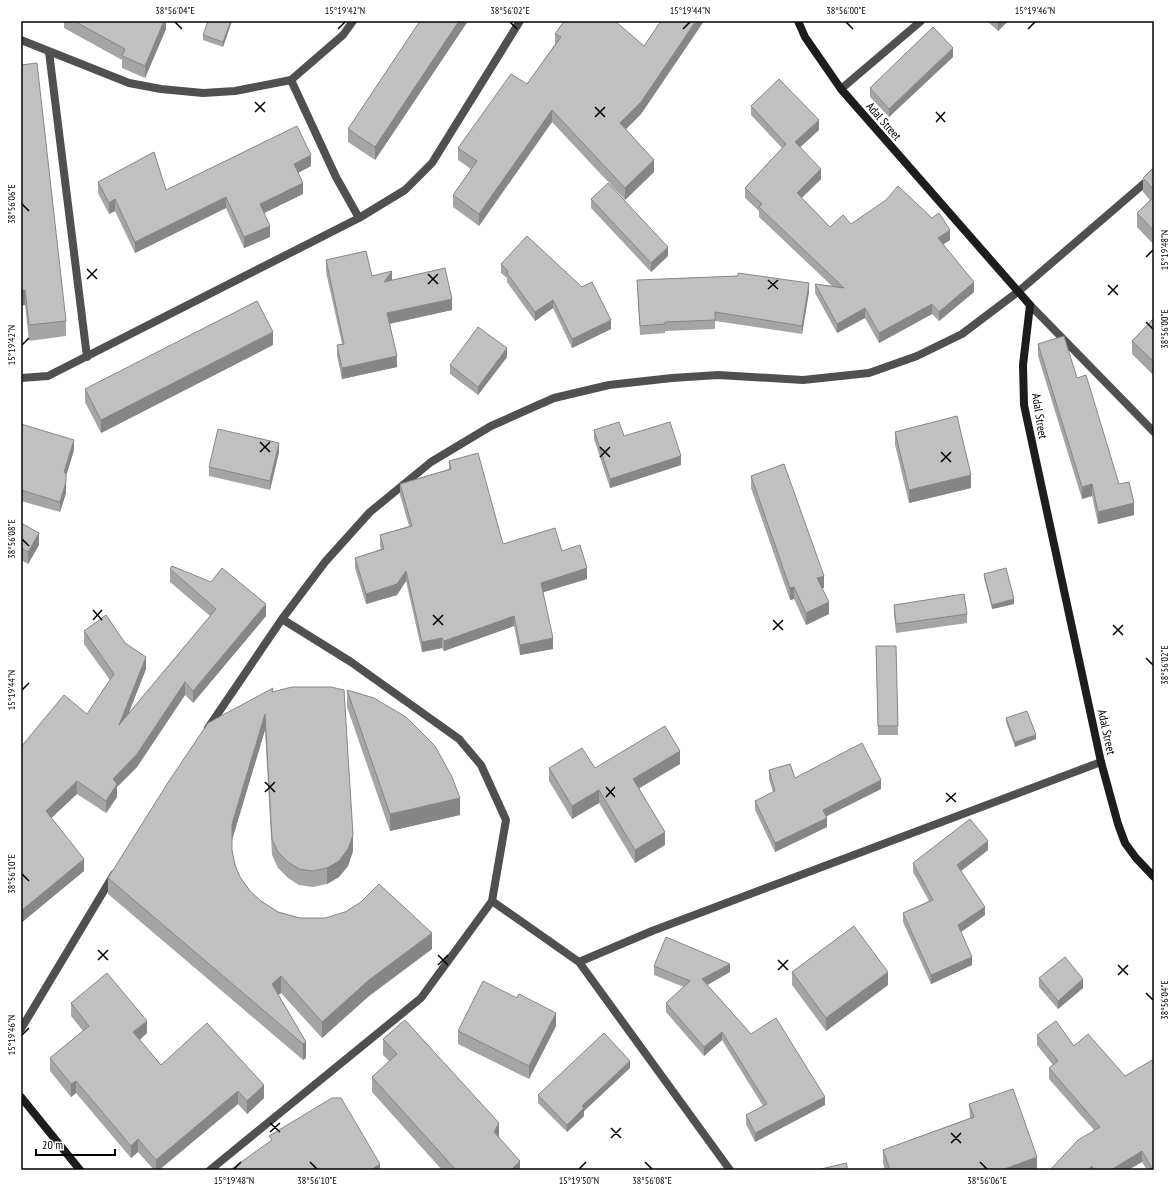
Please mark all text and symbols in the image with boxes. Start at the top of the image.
text: 38°56'04"E [155,4,195,17]
text: 15°19'42"N [325,4,365,17]
text: 38°56'02"E [490,4,530,17]
text: 15°19'44"N [670,4,710,17]
text: 38°56'00"E [826,4,866,17]
text: 15°19'46"N [1015,4,1055,17]
street label: Adal Street [863,99,905,144]
text: 38°56'06"E [5,184,18,224]
text: 15°19'48"N [1158,230,1171,270]
text: 38°56'00"E [1158,309,1171,349]
text: 15°19'42"N [5,325,18,365]
street label: Adal Street [1029,392,1051,441]
text: 38°56'08"E [5,519,18,559]
text: 38°56'02"E [1158,645,1171,685]
text: 15°19'44"N [5,670,18,710]
street label: Adal Street [1095,708,1119,757]
text: 38°56'10"E [5,854,18,894]
text: 38°56'04"E [1158,980,1171,1020]
text: 15°19'46"N [5,1015,18,1055]
scale bar [36,1131,115,1157]
text: 20 m [42,1137,63,1152]
text: 15°19'48"N [214,1174,254,1187]
text: 38°56'10"E [297,1174,337,1187]
text: 15°19'50"N [559,1174,599,1187]
text: 38°56'08"E [632,1174,672,1187]
text: 38°56'06"E [967,1174,1007,1187]

